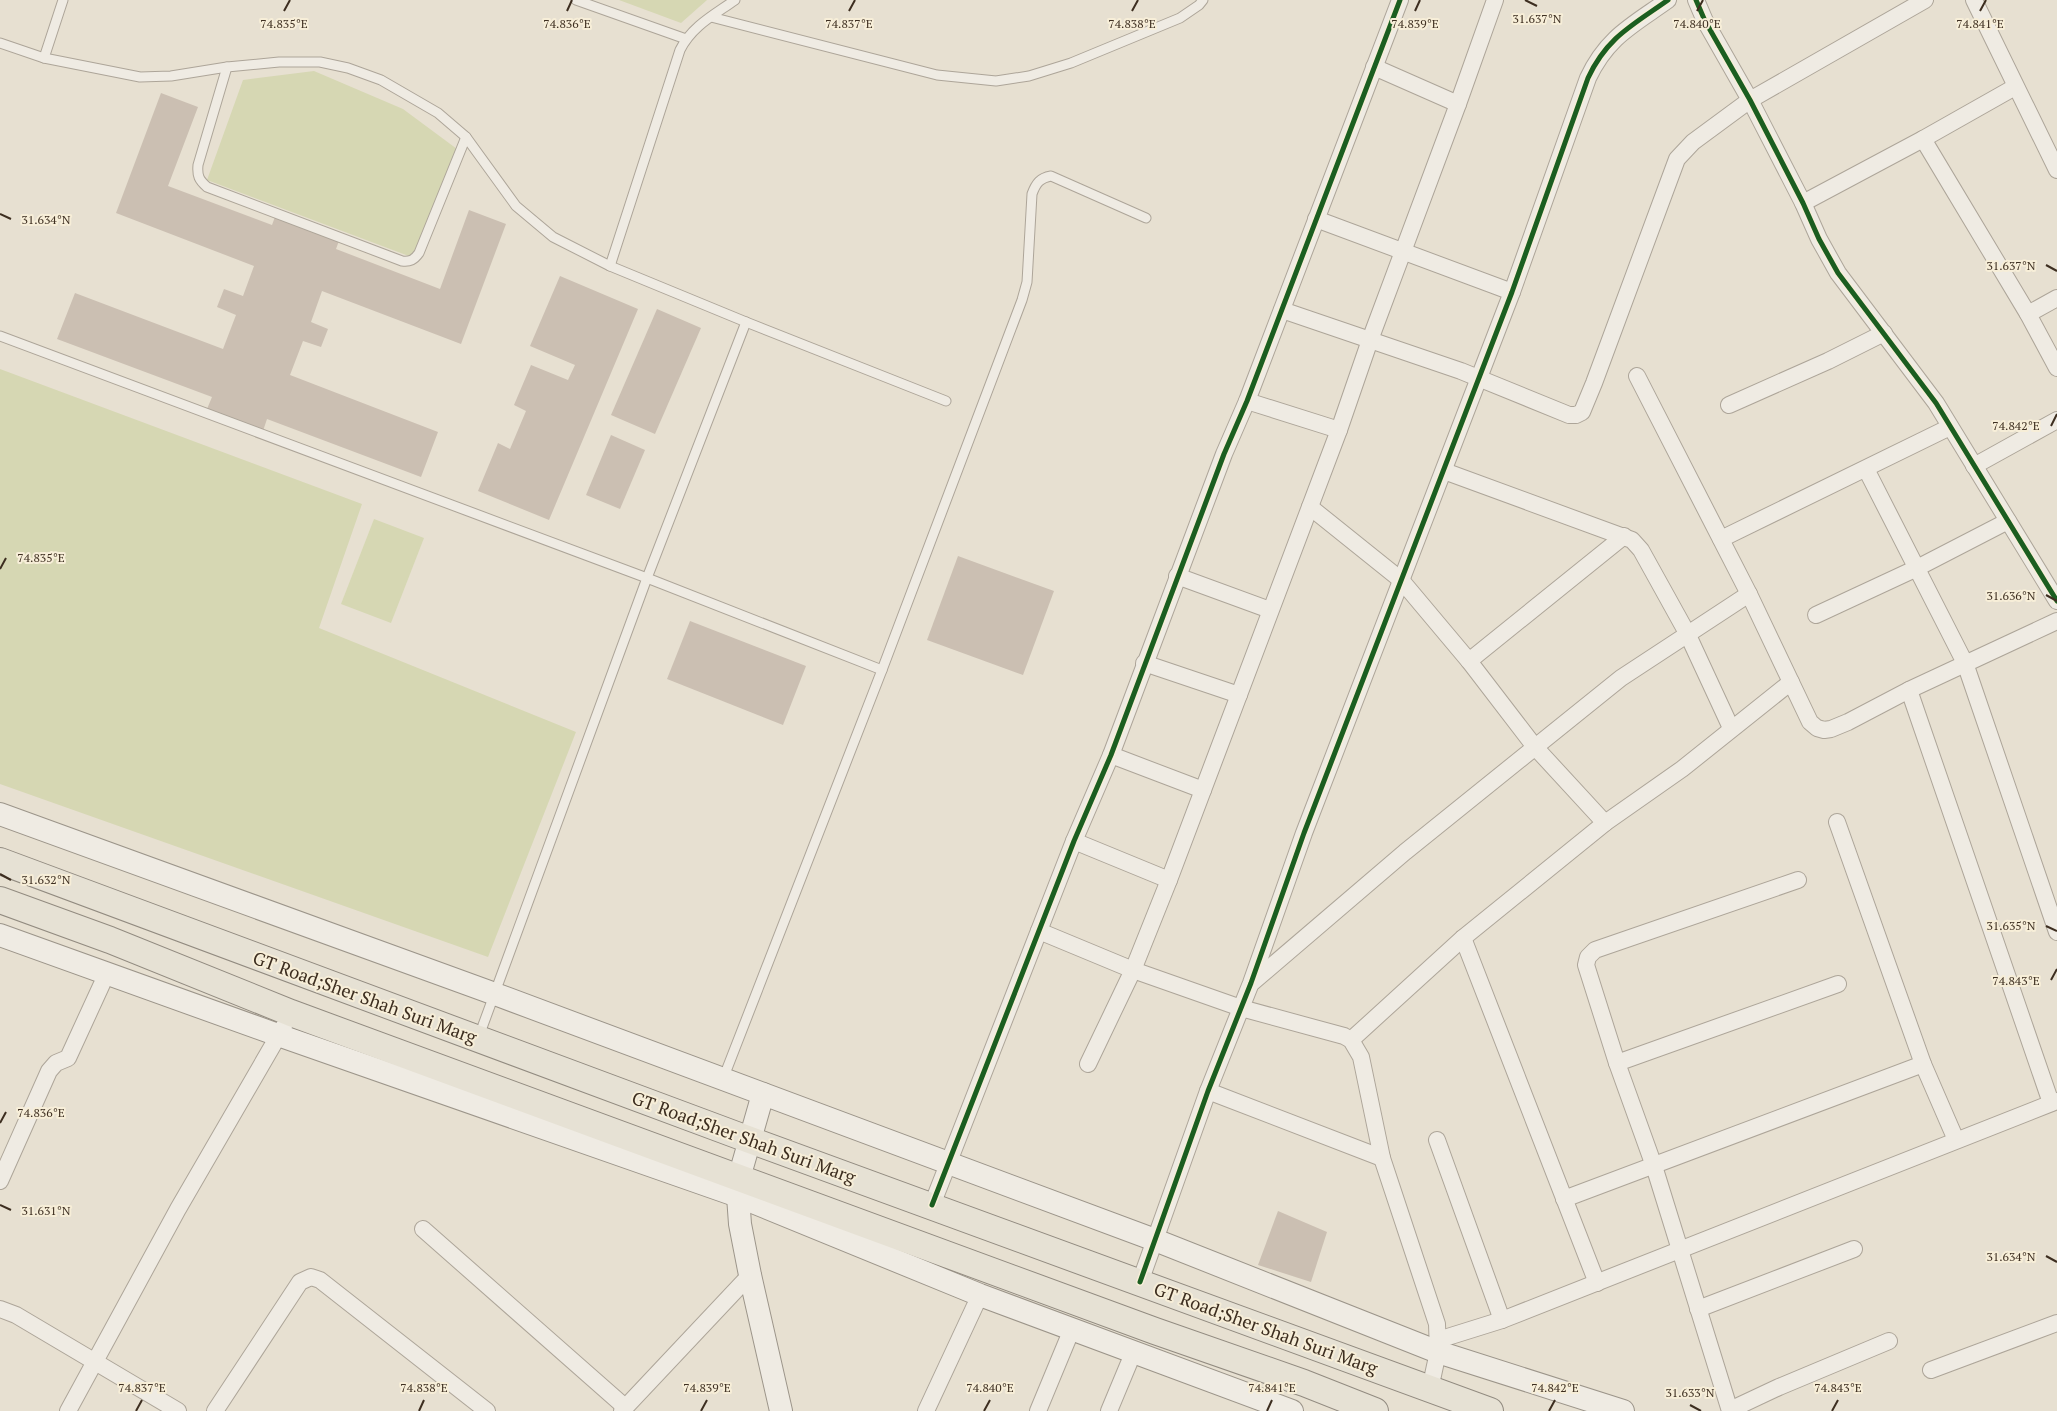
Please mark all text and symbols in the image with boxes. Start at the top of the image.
text: 31.637°N [1512,11,1562,26]
text: 74.835°E [260,16,308,31]
text: 74.836°E [543,16,591,31]
text: 74.837°E [825,16,873,31]
text: 74.838°E [1108,16,1156,31]
text: 74.839°E [1391,16,1439,31]
text: 74.840°E [1673,16,1721,31]
text: 74.841°E [1956,16,2004,31]
text: 31.634°N [21,212,71,227]
text: 31.637°N [1986,258,2036,273]
text: 74.842°E [1992,418,2040,433]
text: 74.835°E [17,550,65,565]
text: 31.636°N [1986,588,2036,603]
text: 31.632°N [21,872,71,887]
text: 31.635°N [1986,918,2036,933]
street label: GT Road;Sher Shah Suri Marg [250,945,481,1049]
text: 74.843°E [1992,973,2040,988]
street label: GT Road;Sher Shah Suri Marg [629,1085,860,1189]
text: 74.836°E [17,1105,65,1120]
text: 31.631°N [21,1203,71,1218]
text: 31.634°N [1986,1249,2036,1264]
street label: GT Road;Sher Shah Suri Marg [1151,1276,1382,1380]
text: 74.837°E [118,1380,166,1395]
text: 74.838°E [400,1380,448,1395]
text: 74.839°E [683,1380,731,1395]
text: 74.840°E [966,1380,1014,1395]
text: 74.841°E [1248,1380,1296,1395]
text: 74.842°E [1531,1380,1579,1395]
text: 74.843°E [1814,1380,1862,1395]
text: 31.633°N [1665,1385,1715,1400]

